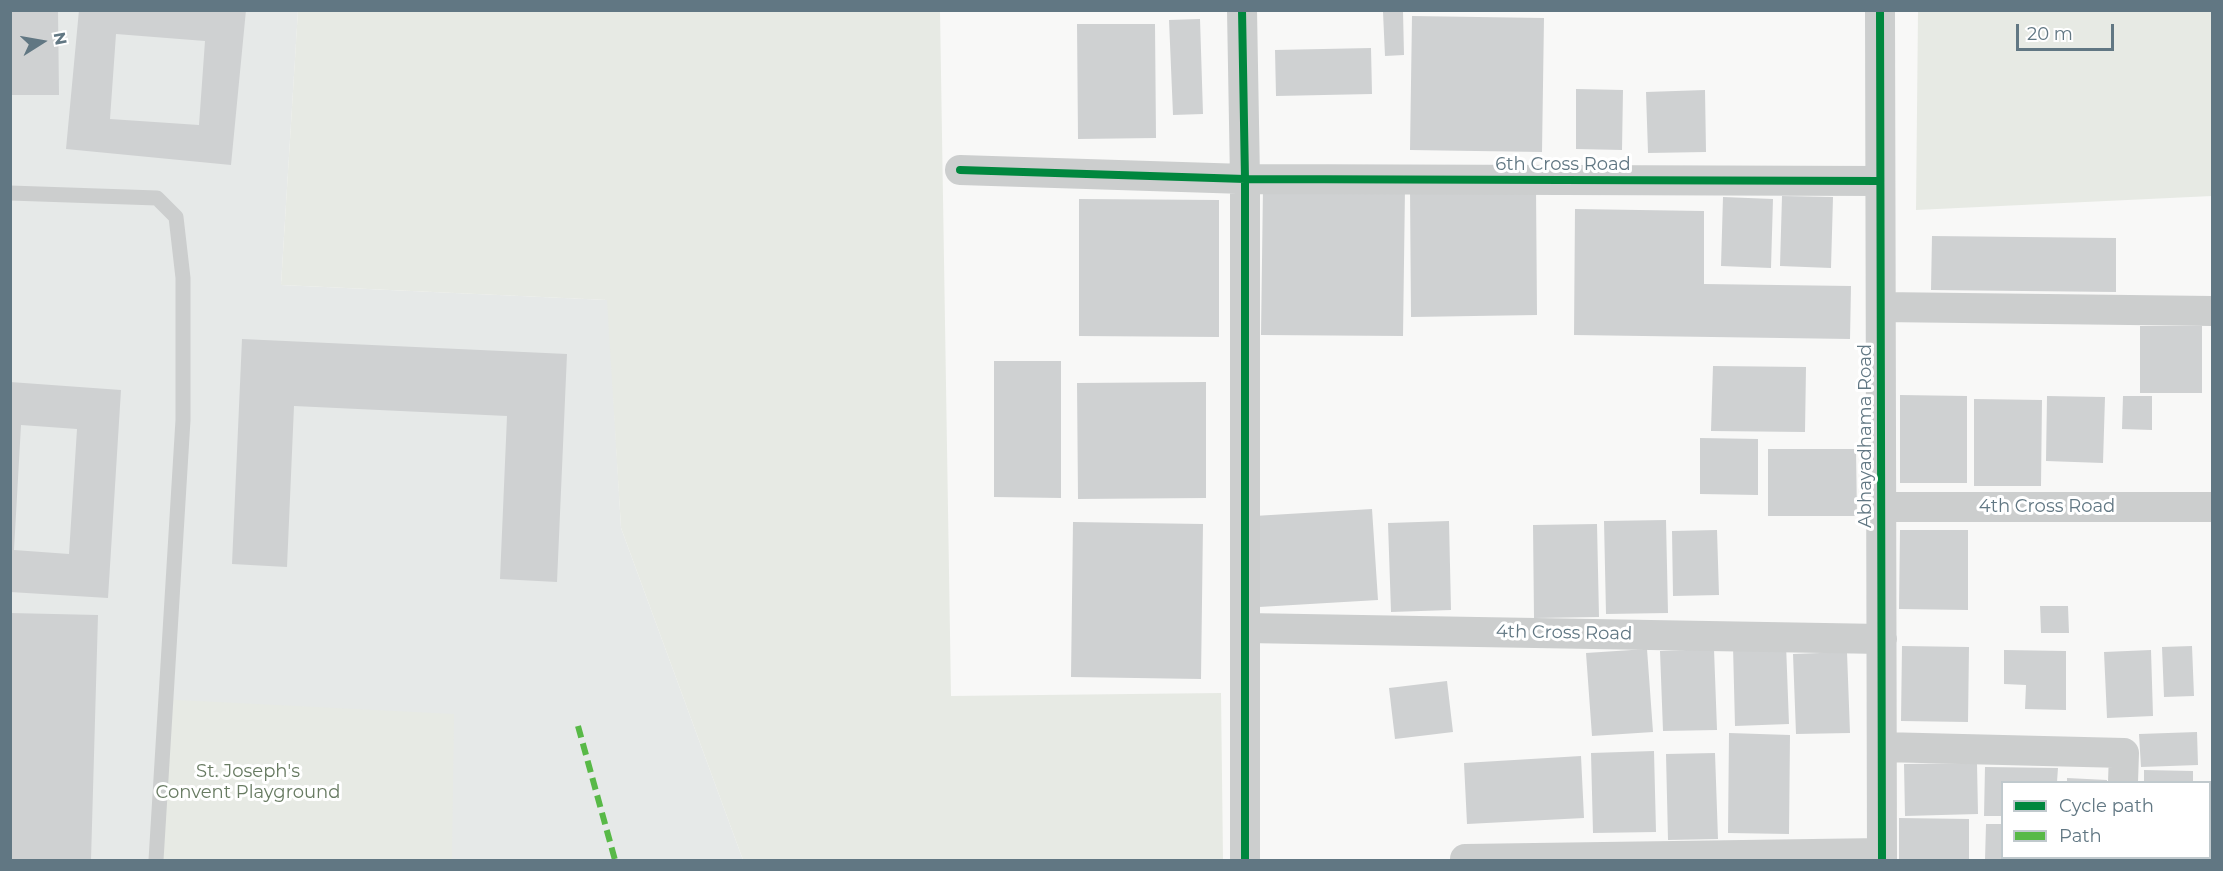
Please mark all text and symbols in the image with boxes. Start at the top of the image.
north arrow [12,12,72,72]
scale bar [2019,12,2116,50]
text: 20 m [2027,23,2073,45]
text: N [50,30,71,47]
street label: 6th Cross Road [1495,154,1631,176]
street label: Abhayadhama Road [1855,344,1877,528]
street label: 4th Cross Road [1979,496,2115,518]
street label: 4th Cross Road [1496,621,1632,645]
park label: St. Joseph's Convent Playground [156,761,340,804]
legend [2001,781,2211,859]
text: Cycle path [2059,795,2154,817]
text: Path [2059,825,2102,847]

